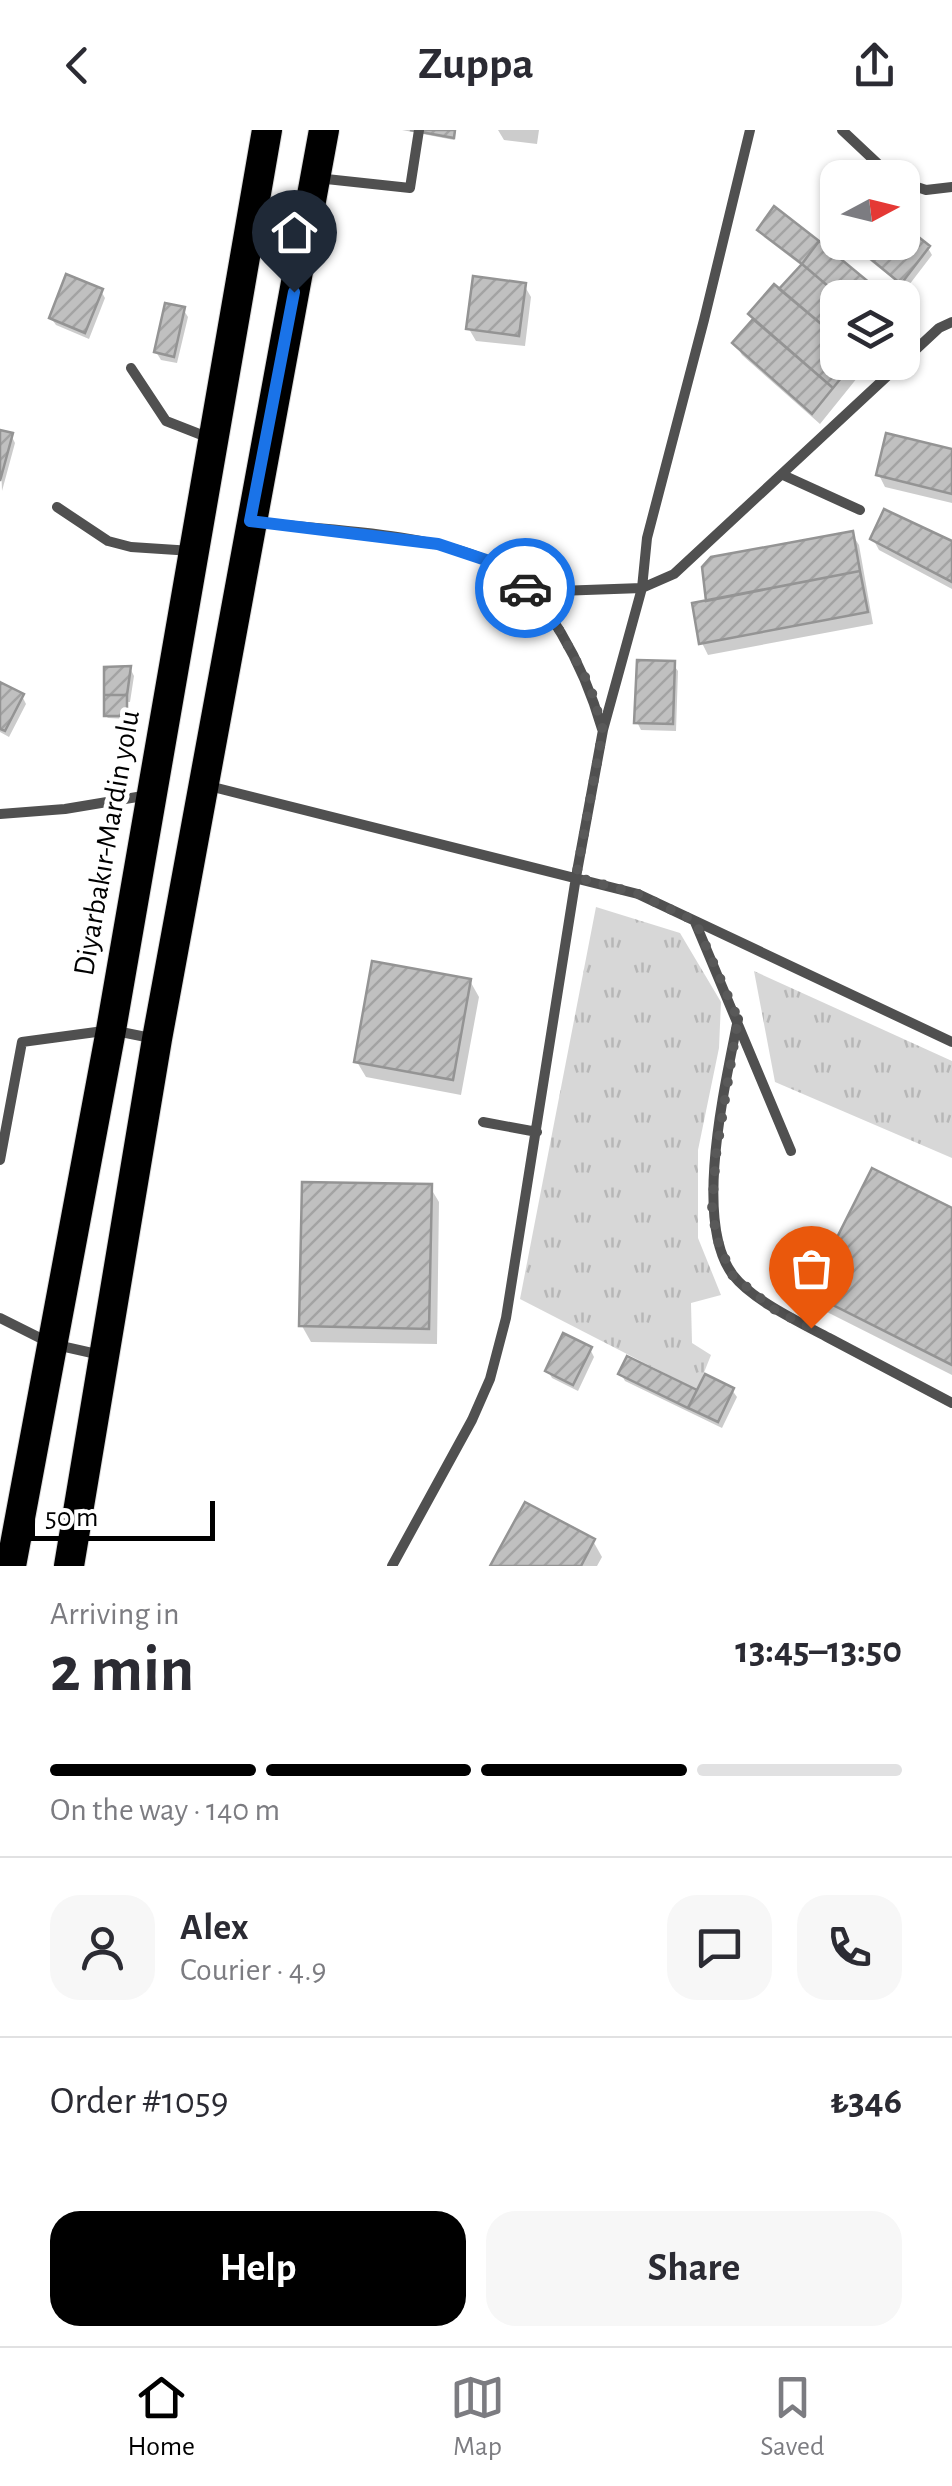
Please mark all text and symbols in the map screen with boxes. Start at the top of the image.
icon: back [50,38,105,93]
icon: share [847,38,902,93]
text: Zuppa [418,42,534,87]
north arrow [820,160,920,260]
map controls [820,160,920,380]
pin [252,190,337,293]
icon: home [267,205,322,260]
button: layers [820,280,920,380]
courier [475,538,575,638]
icon: car [498,561,553,616]
street label: Diyarbakır-Mardin yolu [69,708,145,978]
pin [769,1226,854,1329]
icon: bag [784,1241,839,1296]
scale bar [30,1496,215,1540]
text: 50 m [45,1504,99,1532]
text: Arriving in [50,1598,179,1630]
text: 13:45–13:50 [735,1632,902,1670]
text: 2 min [50,1638,194,1703]
text: On the way · 140 m [50,1794,280,1826]
button: person [50,1895,155,2000]
button: chat [667,1895,772,2000]
button: phone [797,1895,902,2000]
text: Alex [180,1909,249,1947]
text: Courier · 4.9 [180,1954,327,1986]
text: Order #1059 [50,2083,229,2121]
text: ₺346 [830,2083,902,2121]
button: Help [50,2211,466,2326]
button: Share [486,2211,902,2326]
tab: Home [128,2370,195,2464]
tab: Map [450,2370,505,2464]
tab: Saved [760,2370,824,2464]

